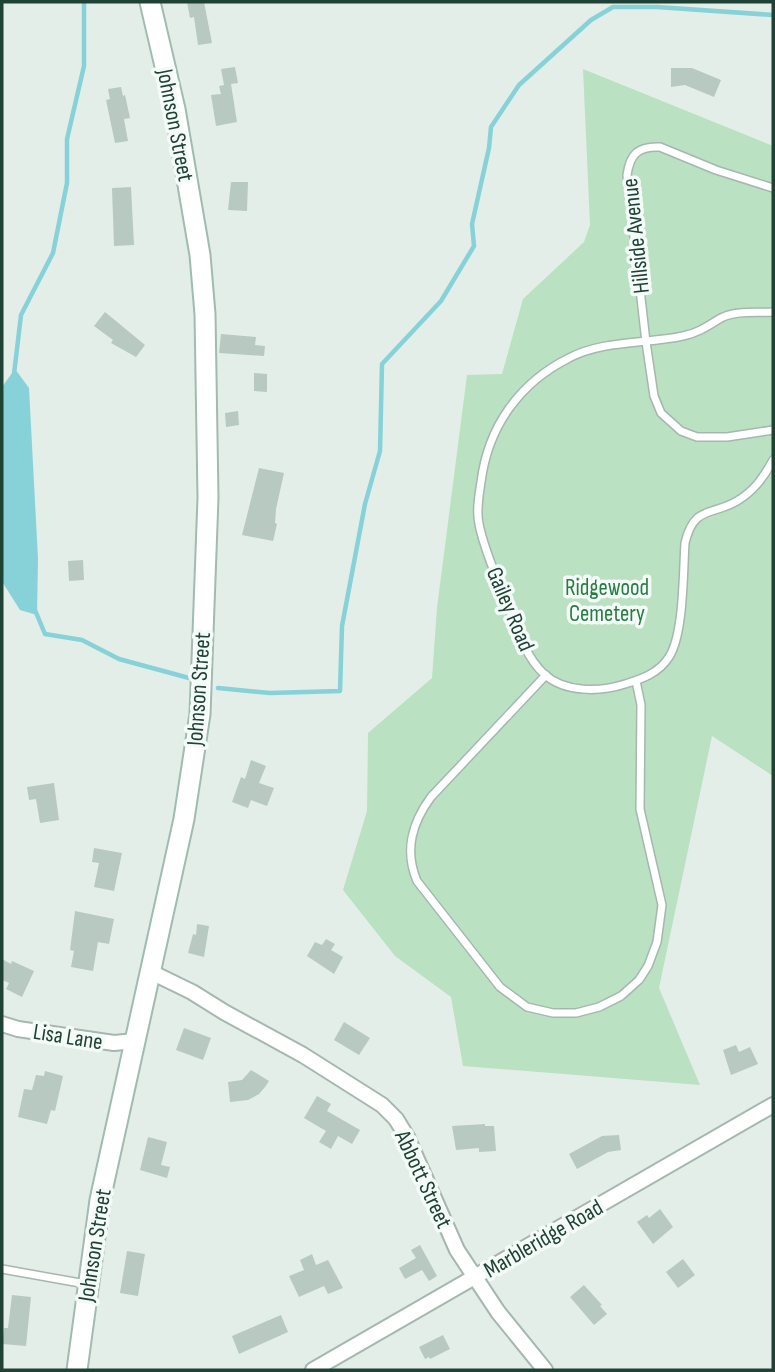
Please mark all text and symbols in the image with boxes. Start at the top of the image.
street label: Johnson Street [150,66,200,184]
street label: Hillside Avenue [616,177,656,295]
street label: Gailey Road [480,563,540,656]
park label: Ridgewood Cemetery [565,574,649,628]
street label: Johnson Street [181,631,217,748]
street label: Lisa Lane [31,1018,105,1056]
street label: Abbott Street [388,1125,458,1233]
street label: Johnson Street [72,1187,118,1305]
street label: Marbleridge Road [479,1193,608,1284]

